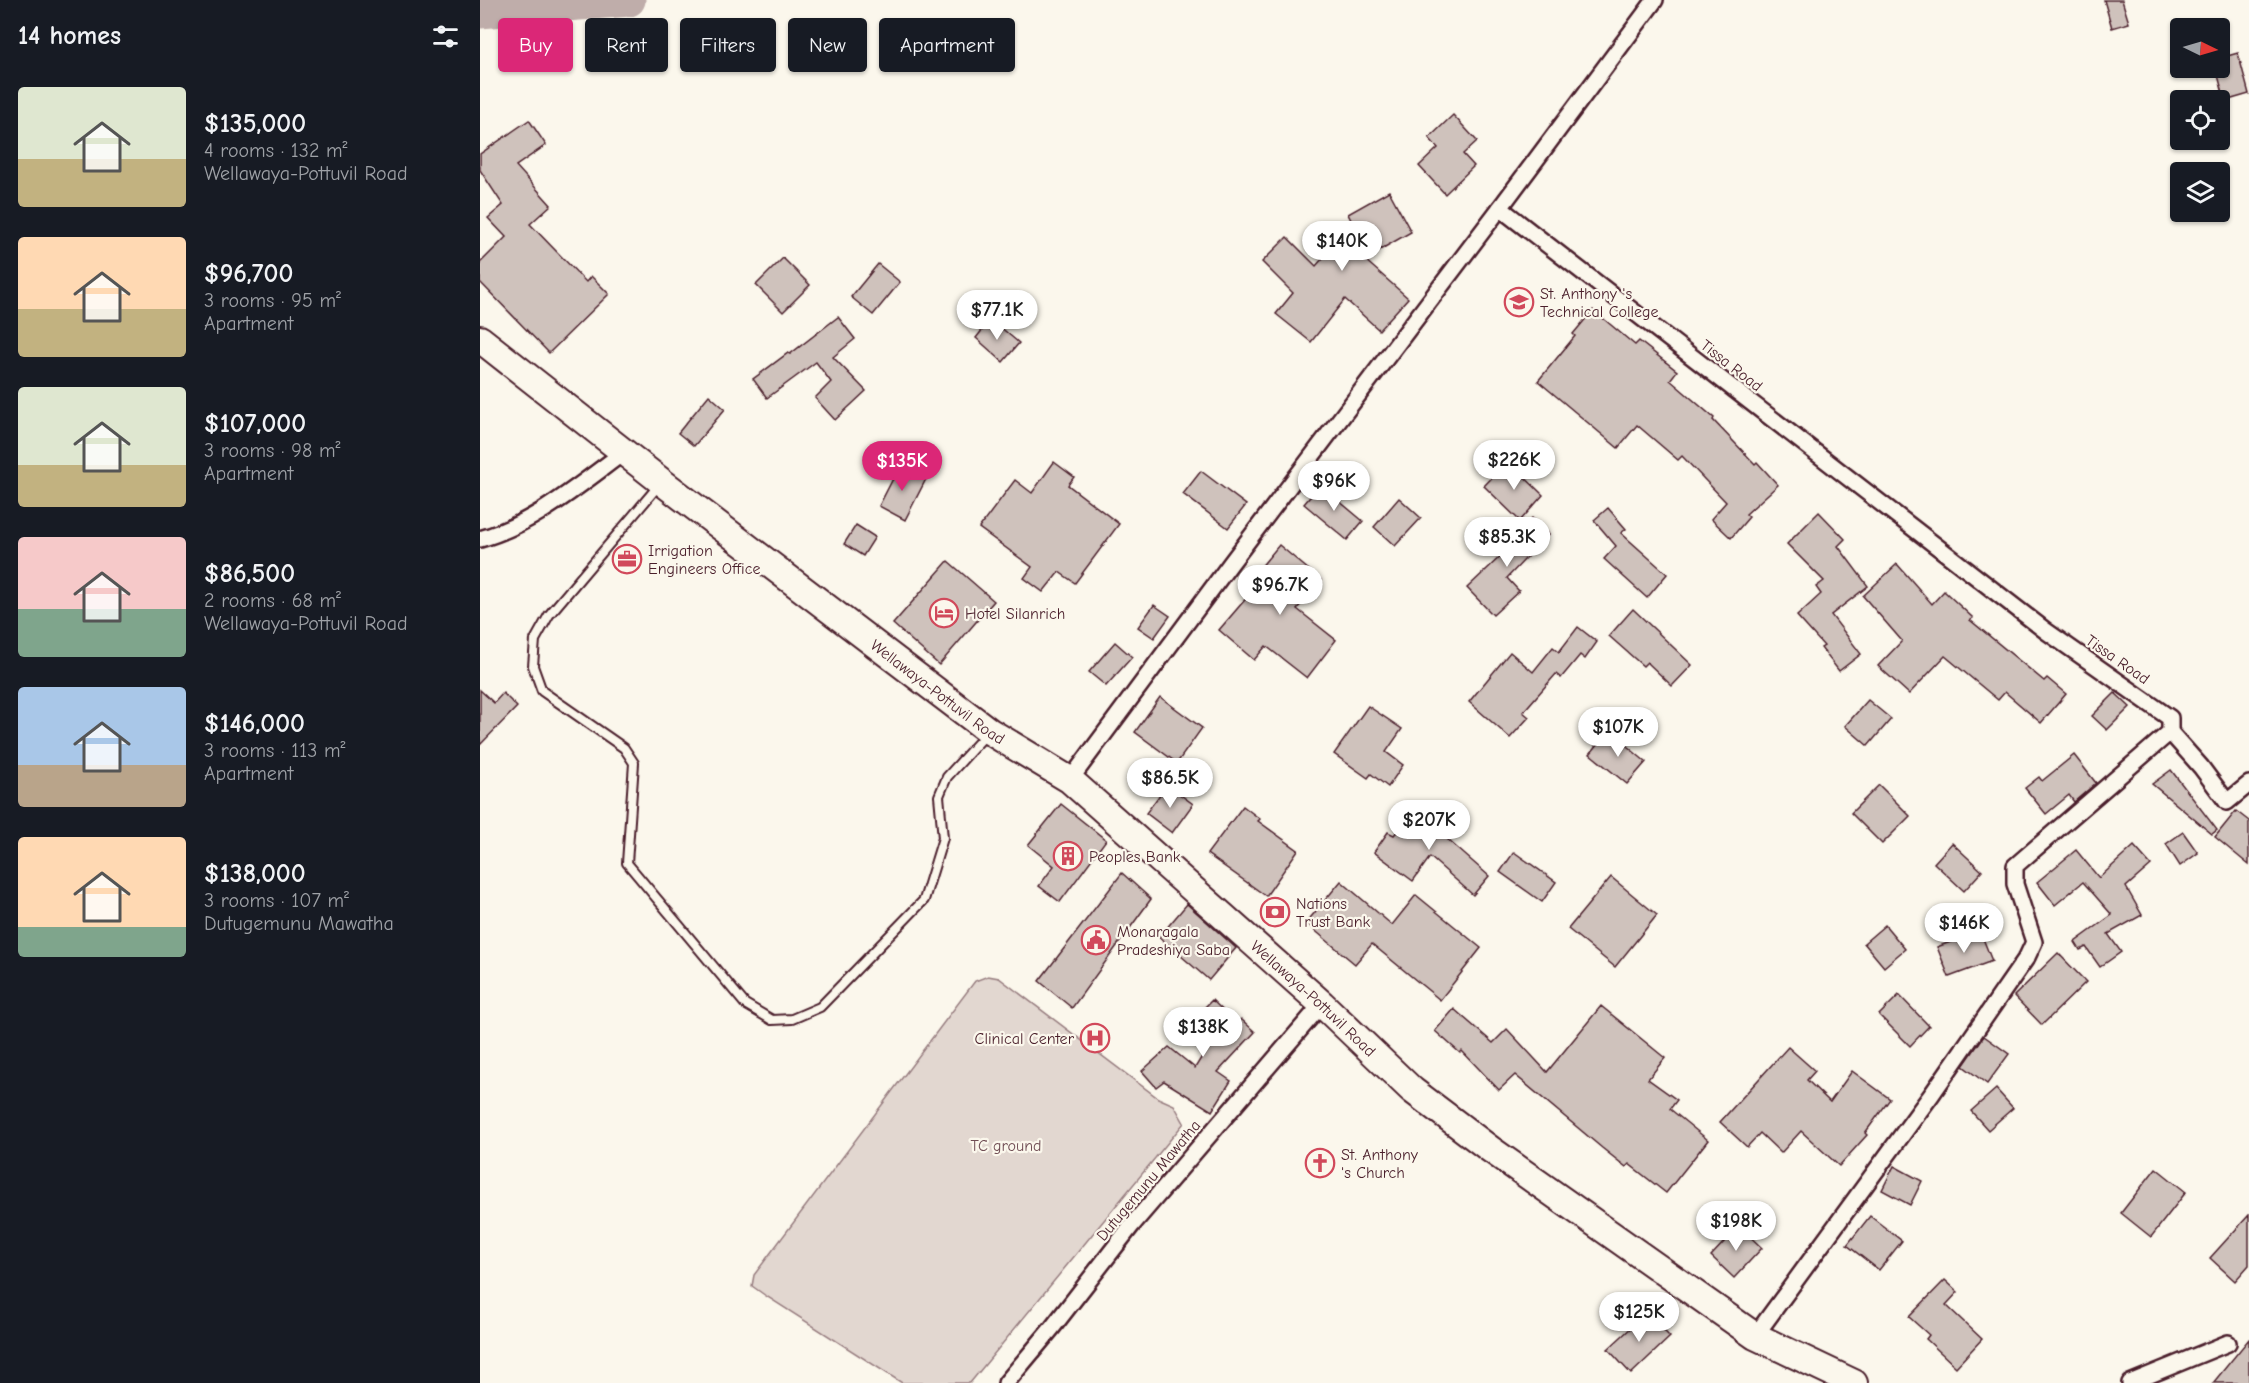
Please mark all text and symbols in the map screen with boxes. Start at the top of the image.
chip: Buy [498,18,573,72]
chip: Rent [585,18,668,72]
chip: Filters [680,18,776,72]
chip: New [788,18,867,72]
chip: Apartment [879,18,1015,72]
north arrow [2170,18,2230,78]
map controls [2170,18,2230,222]
icon: filters [429,20,462,53]
text: 14 homes [18,21,121,51]
button: locate [2170,90,2230,150]
text: $135,000 [204,109,306,139]
icon: home [66,111,138,183]
text: 4 rooms · 132 m² [204,139,348,162]
text: Wellawaya-Pottuvil Road [204,162,408,185]
button: layers [2170,162,2230,222]
pin: $140K [1300,221,1384,272]
text: $140K [1316,229,1368,252]
text: $96,700 [204,259,293,289]
icon: home [66,261,138,333]
place label: St. Anthony 's Technical College [1540,285,1658,321]
school or university icon: St. Anthony 's Technical College [1503,286,1535,318]
text: 3 rooms · 95 m² [204,289,341,312]
pin: $77.1K [948,290,1046,341]
text: $77.1K [971,298,1023,321]
text: Apartment [204,312,294,335]
street label: Tissa Road [1697,336,1766,395]
text: $107,000 [204,409,306,439]
icon: home [66,411,138,483]
text: 3 rooms · 98 m² [204,439,340,462]
pin: $226K [1472,440,1556,491]
pin: $135K [860,441,944,492]
text: $226K [1487,448,1541,471]
text: $135K [876,449,928,472]
pin: $96K [1298,461,1370,512]
text: Apartment [204,462,294,485]
text: $96K [1312,469,1356,492]
pin: $85.3K [1458,517,1556,568]
text: $85.3K [1478,525,1536,548]
place label: Irrigation Engineers Office [648,542,760,578]
office icon: Irrigation Engineers Office [611,543,643,575]
text: $86,500 [204,559,295,589]
icon: home [66,561,138,633]
pin: $96.7K [1231,565,1329,616]
text: $96.7K [1252,573,1308,596]
text: 2 rooms · 68 m² [204,589,341,612]
hotel icon: Hotel Silanrich [928,597,960,629]
place label: Hotel Silanrich [965,605,1065,623]
text: Wellawaya-Pottuvil Road [204,612,408,635]
street label: Tissa Road [2082,631,2153,688]
street label: Wellawaya-Pottuvil Road [867,636,1008,748]
pin: $107K [1576,707,1660,758]
text: $146,000 [204,709,305,739]
icon: home [66,711,138,783]
text: $107K [1592,715,1644,738]
text: 3 rooms · 113 m² [204,739,345,762]
pin: $86.5K [1121,758,1219,809]
text: Apartment [204,762,294,785]
text: $86.5K [1141,766,1199,789]
pin: $207K [1387,800,1471,851]
text: $207K [1402,808,1456,831]
building icon: Peoples Bank [1052,840,1084,872]
place label: Peoples Bank [1089,848,1181,866]
text: $138,000 [204,859,306,889]
icon: home [66,861,138,933]
text: 3 rooms · 107 m² [204,889,349,912]
place label: Nations Trust Bank [1296,895,1370,931]
bank icon: Nations Trust Bank [1259,896,1291,928]
pin: $146K [1922,903,2006,954]
text: $146K [1939,911,1989,934]
text: Dutugemunu Mawatha [204,912,394,935]
place label: Monaragala Pradeshiya Saba [1117,923,1230,959]
public building icon: Monaragala Pradeshiya Saba [1080,924,1112,956]
street label: Wellawaya-Pottuvil Road [1247,937,1379,1060]
pin: $138K [1161,1007,1245,1058]
text: $138K [1177,1015,1229,1038]
hospital icon: Clinical Center [1079,1022,1111,1054]
place label: Clinical Center [975,1030,1075,1048]
street label: Dutugemunu Mawatha [1093,1117,1204,1245]
park label: TC ground [970,1137,1042,1155]
place label: St. Anthony 's Church [1341,1146,1419,1182]
church icon: St. Anthony 's Church [1304,1147,1336,1179]
pin: $198K [1694,1201,1778,1252]
text: $198K [1710,1209,1762,1232]
pin: $125K [1597,1292,1681,1343]
text: $125K [1613,1300,1665,1323]

